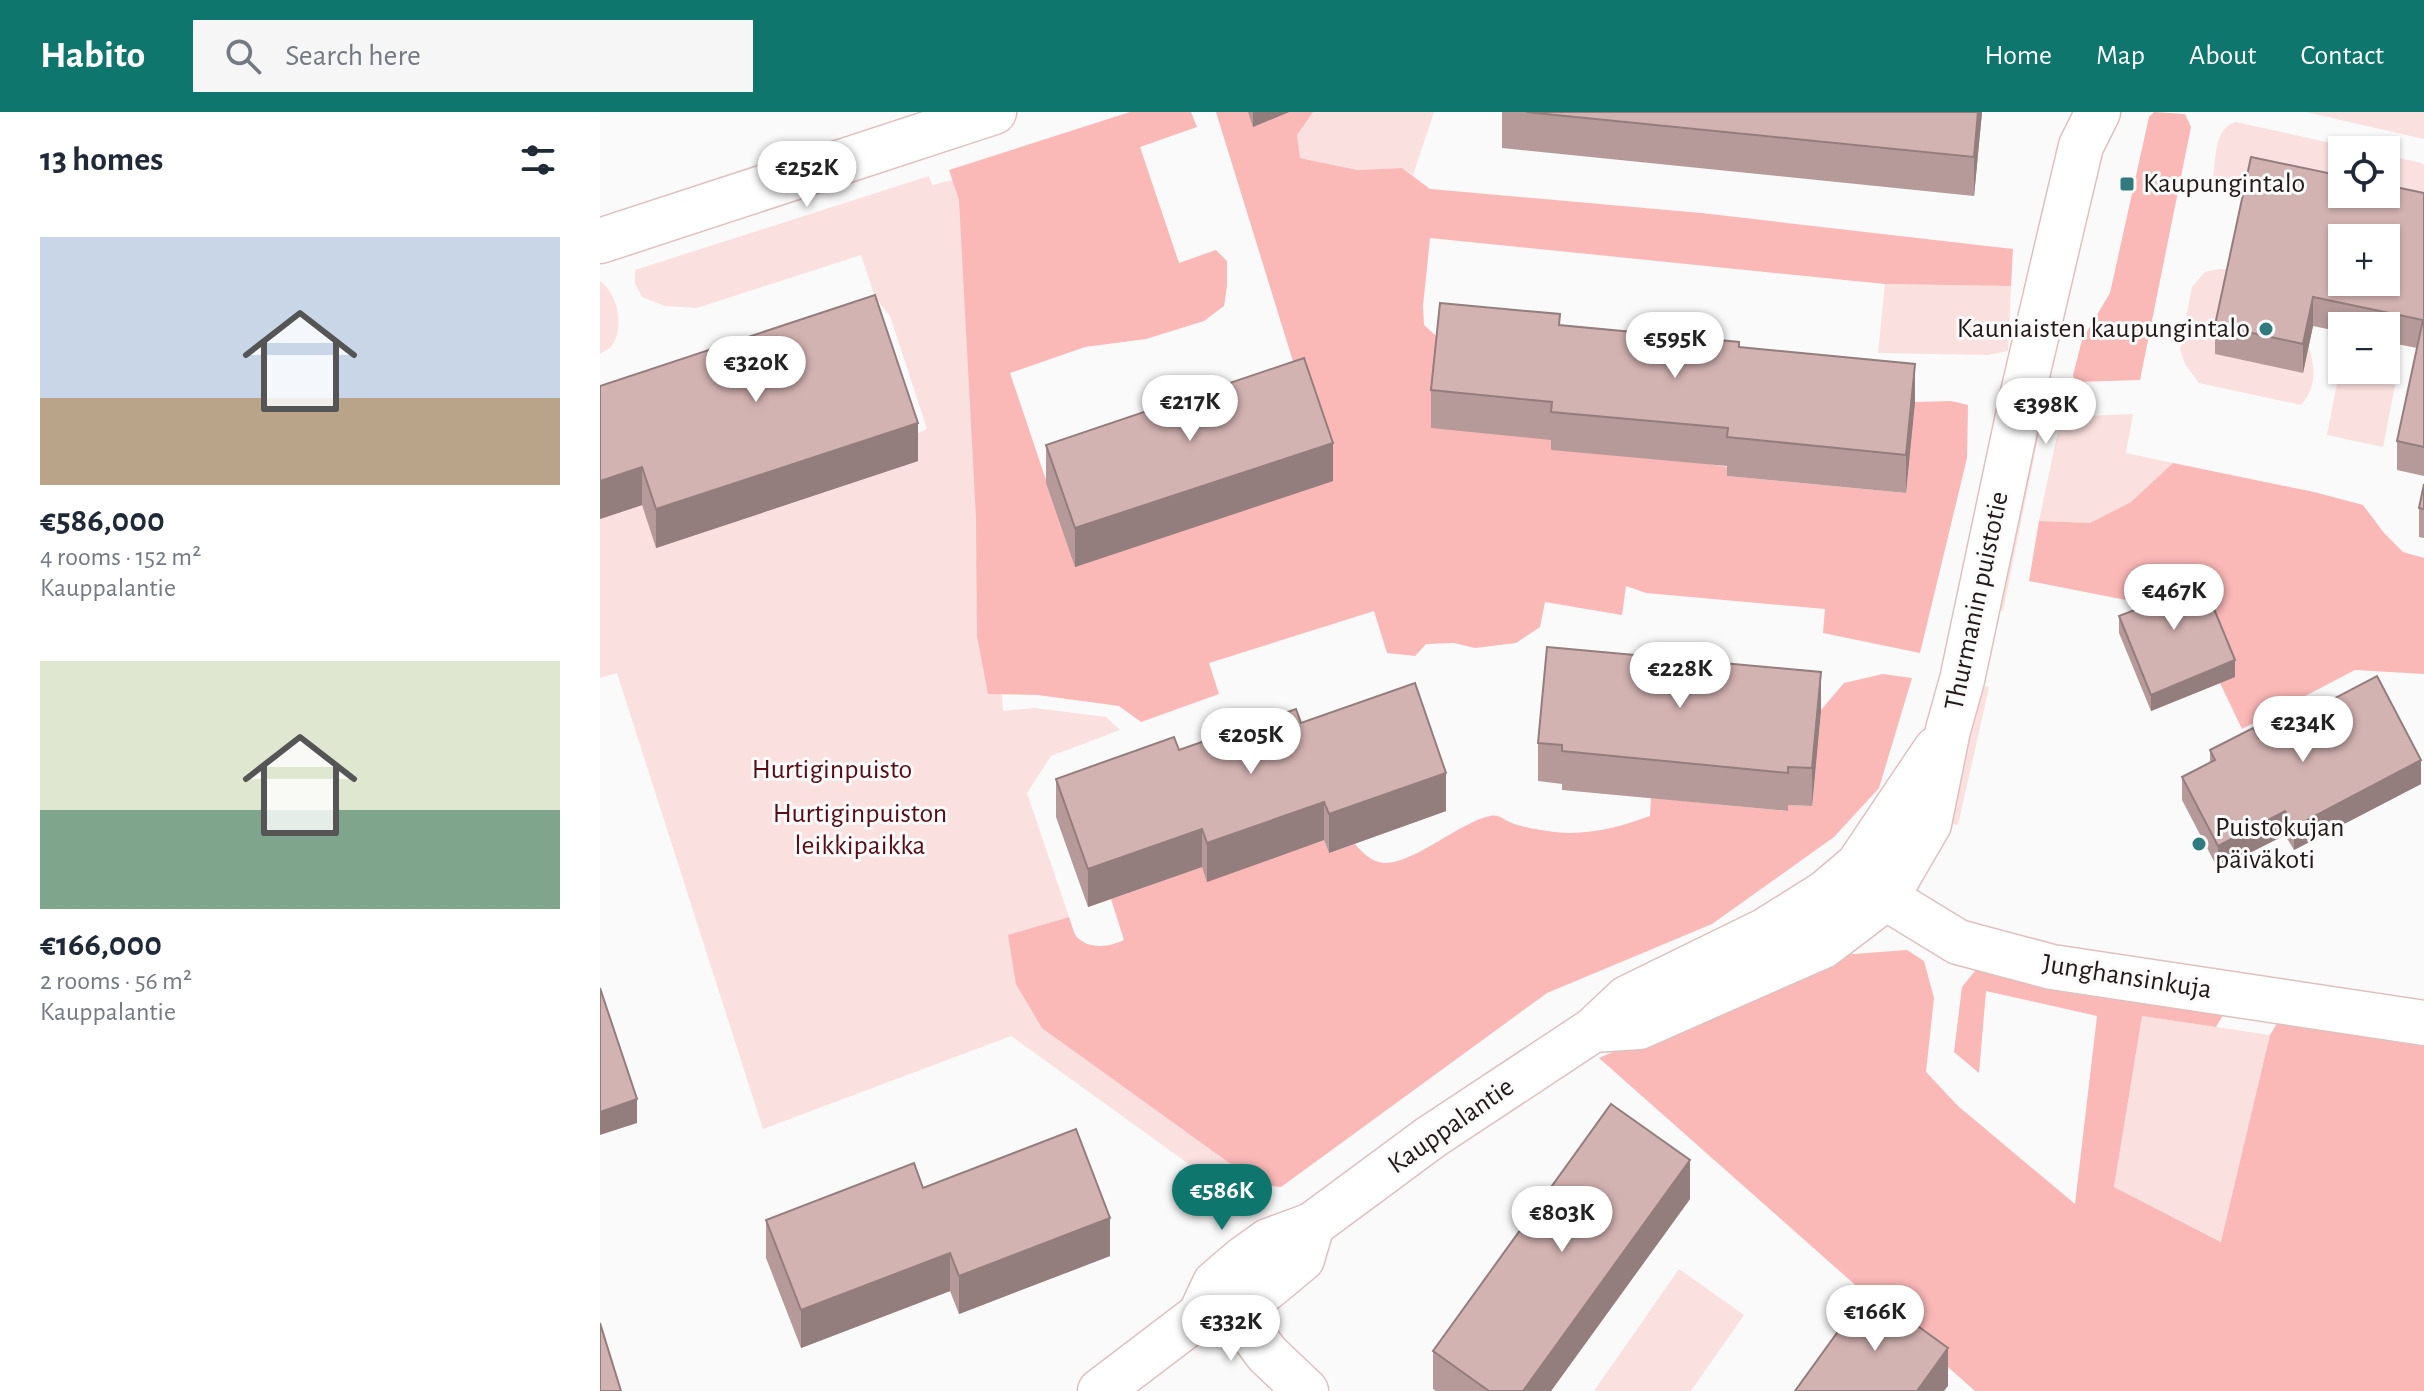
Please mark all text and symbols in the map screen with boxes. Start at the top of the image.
search box [193,20,753,92]
icon: search [221,34,265,78]
text: Habito [40,37,145,75]
text: Search here [285,41,421,71]
text: Home [1985,42,2052,70]
text: Map [2096,42,2145,70]
text: About [2189,42,2257,70]
text: Contact [2301,42,2384,70]
map controls [2328,136,2400,384]
button: locate [2328,136,2400,208]
icon: filters [516,138,560,182]
pin: €252K [751,141,863,209]
text: 13 homes [40,143,163,177]
text: €252K [775,154,839,180]
place label: Kaupungintalo [2143,170,2305,198]
marker: Kaupungintalo [2118,175,2136,193]
button: + [2328,224,2400,296]
icon: home [228,289,372,433]
pin: €595K [1619,312,1731,380]
button: − [2328,312,2400,384]
place label: Kauniaisten kaupungintalo [1957,315,2250,343]
marker: Kauniaisten kaupungintalo [2257,320,2275,338]
text: €595K [1644,325,1706,351]
pin: €320K [700,336,812,404]
text: €320K [724,349,788,375]
pin: €217K [1134,375,1246,443]
pin: €398K [1990,378,2102,446]
text: €217K [1160,388,1220,414]
text: €398K [2014,391,2078,417]
street label: Thurmanin puistotie [1940,489,2014,713]
text: €586,000 [40,504,165,538]
text: 4 rooms · 152 m² [40,544,201,570]
pin: €467K [2118,564,2230,632]
text: Kauppalantie [40,575,176,601]
text: €467K [2142,577,2206,603]
pin: €228K [1624,642,1736,710]
text: €228K [1648,655,1712,681]
pin: €234K [2247,696,2359,764]
pin: €205K [1195,708,1307,776]
text: €234K [2271,709,2335,735]
icon: home [228,713,372,857]
text: €205K [1219,721,1283,747]
park label: Hurtiginpuisto [752,756,912,784]
park label: Hurtiginpuiston leikkipaikka [773,800,947,860]
place label: Puistokujan päiväkoti [2215,814,2344,874]
marker: Puistokujan päiväkoti [2190,835,2208,853]
text: €166,000 [40,928,162,962]
street label: Junghansinkuja [2040,950,2214,1004]
text: 2 rooms · 56 m² [40,968,192,994]
text: Kauppalantie [40,999,176,1025]
street label: Kauppalantie [1383,1073,1519,1179]
pin: €586K [1166,1164,1278,1232]
text: €586K [1190,1177,1254,1203]
pin: €803K [1506,1186,1618,1254]
text: €803K [1530,1199,1594,1225]
pin: €166K [1819,1285,1931,1353]
pin: €332K [1175,1295,1287,1363]
text: €166K [1844,1298,1906,1324]
text: €332K [1200,1308,1262,1334]

